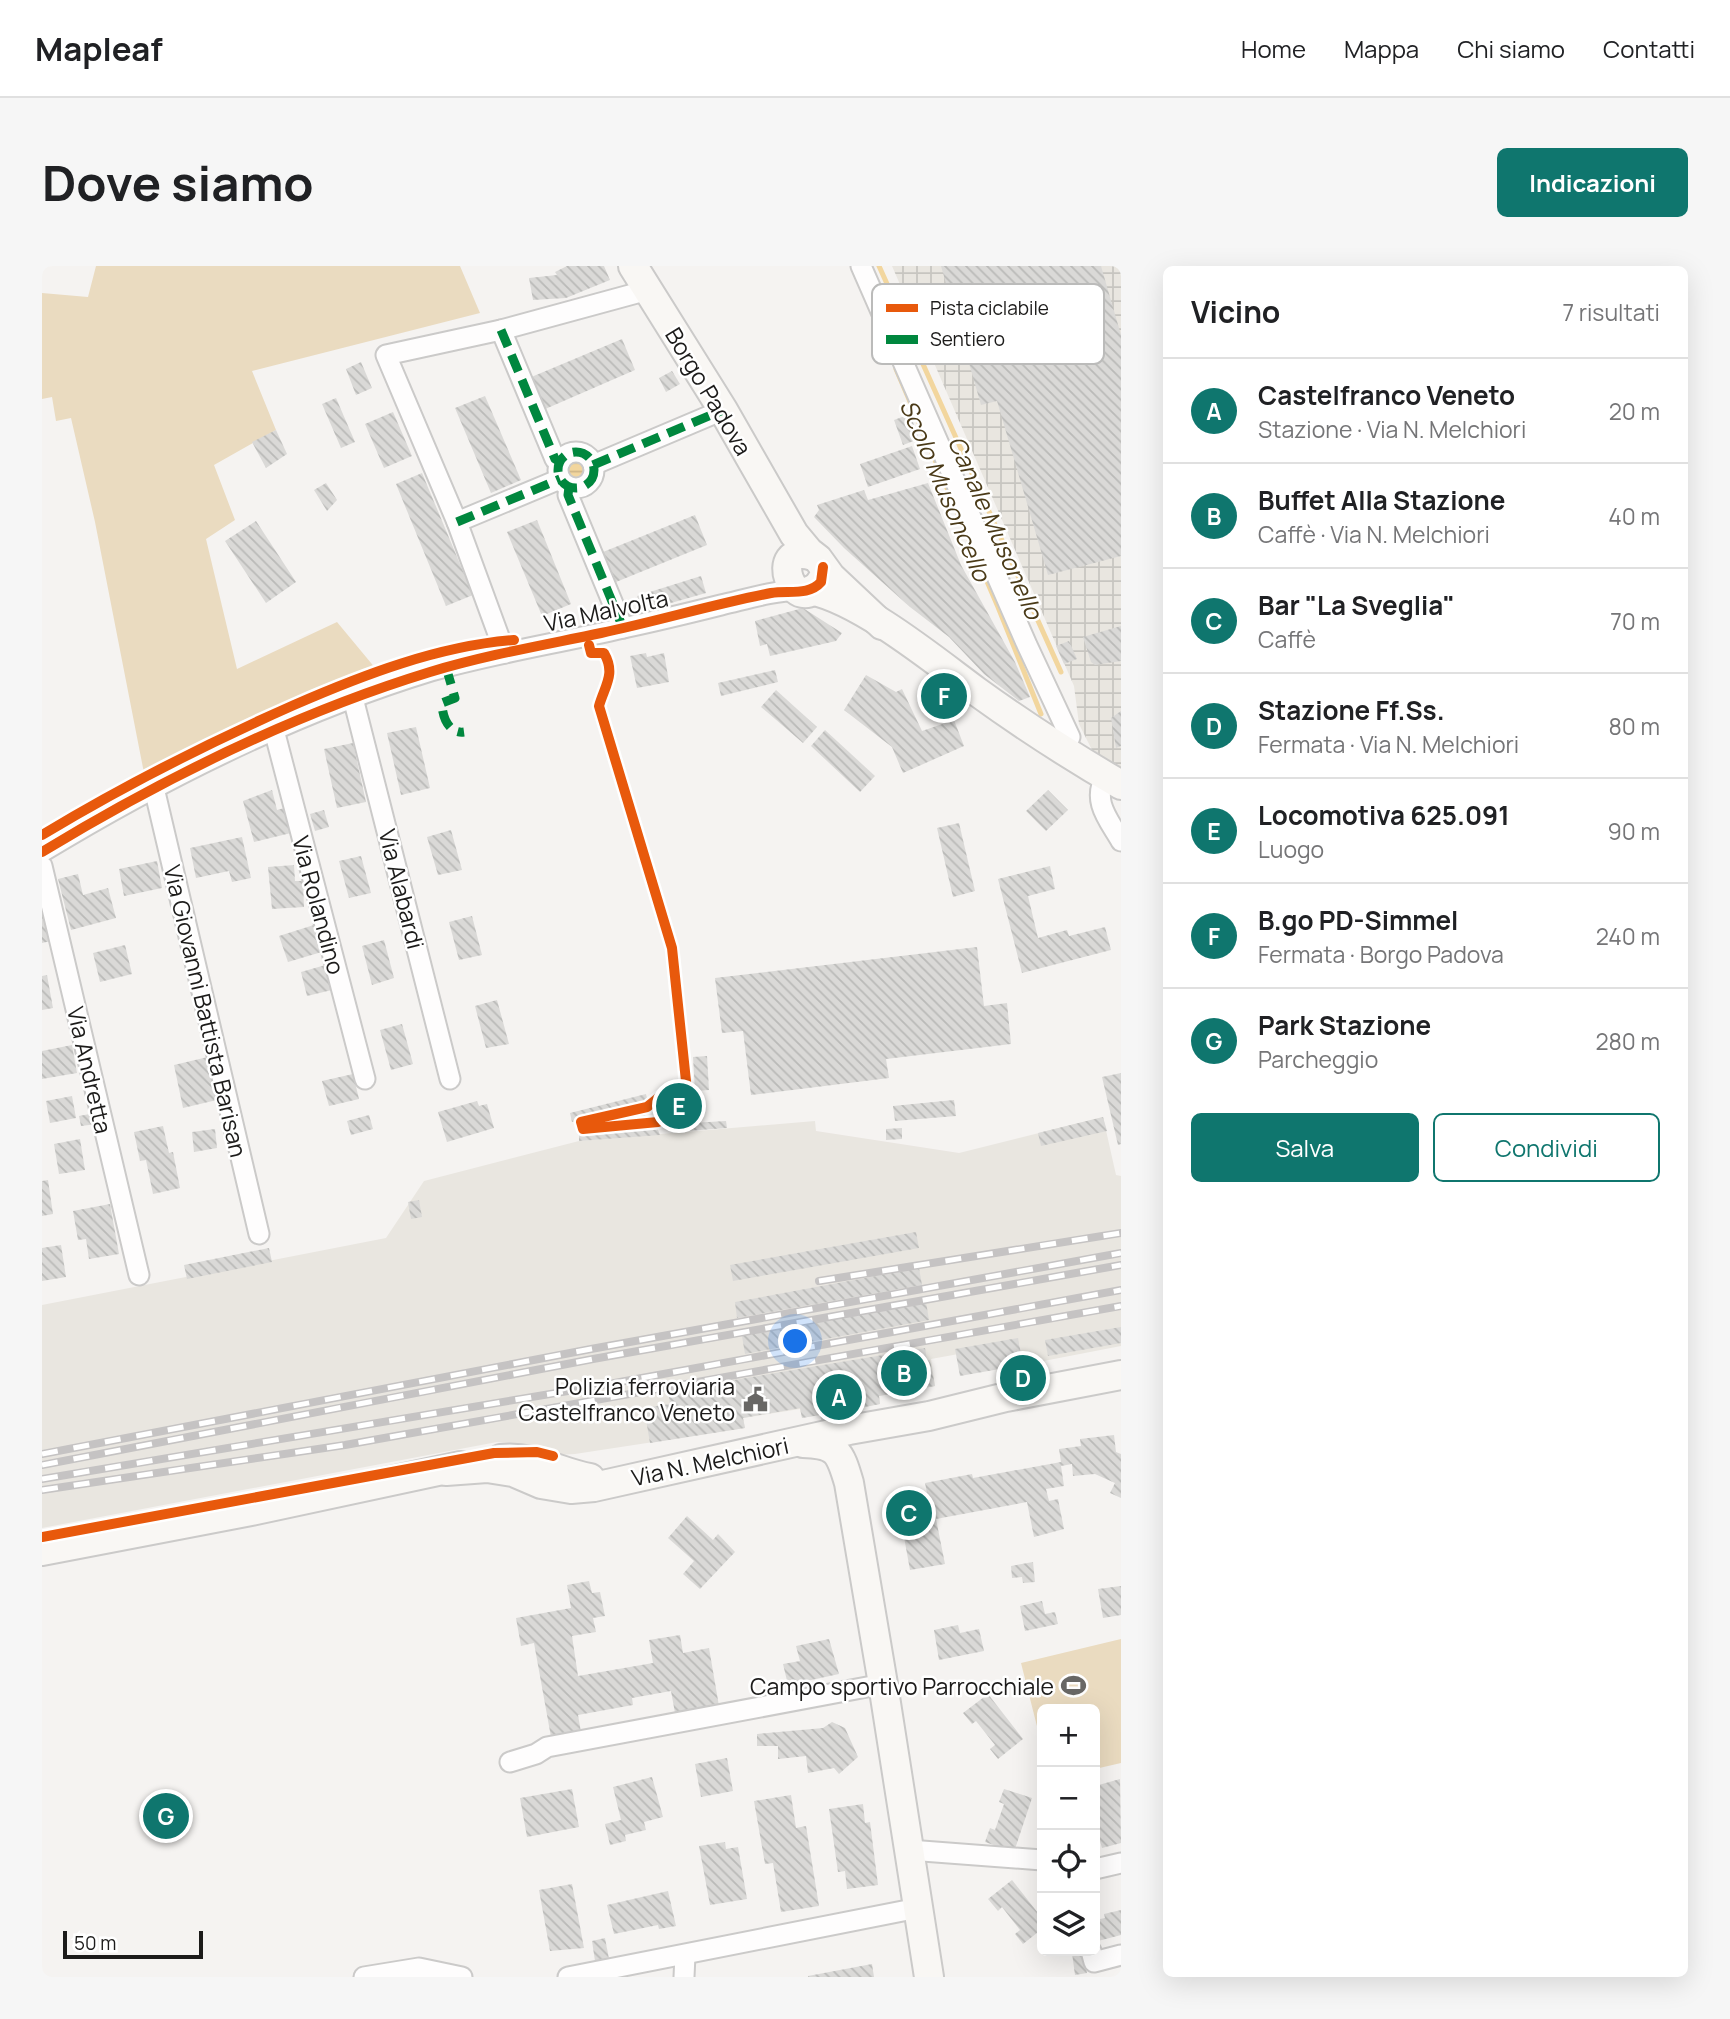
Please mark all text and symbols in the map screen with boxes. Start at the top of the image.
text: Mapleaf [35,26,163,71]
text: Home [1241,32,1306,65]
text: Mappa [1344,32,1419,65]
text: Chi siamo [1457,32,1565,65]
text: Contatti [1603,32,1695,65]
button: Indicazioni [1497,148,1688,217]
text: Dove siamo [42,149,313,216]
legend [872,284,1104,364]
text: Vicino [1191,291,1280,332]
text: Pista ciclabile [930,295,1049,321]
text: 7 risultati [1563,296,1660,328]
street label: Borgo Padova [658,321,760,461]
text: Sentiero [930,326,1005,352]
text: Castelfranco Veneto [1258,377,1515,413]
water label: Scolo Musoncello [893,394,1000,588]
text: A [1206,395,1222,427]
text: 20 m [1609,395,1660,427]
text: Stazione · Via N. Melchiori [1258,413,1526,445]
water label: Canale Musonello [941,430,1052,626]
text: Buffet Alla Stazione [1258,482,1505,518]
text: B [1207,500,1221,532]
text: 40 m [1608,500,1660,532]
text: Caffè · Via N. Melchiori [1258,518,1490,550]
street label: Via Malvolta [541,581,671,639]
text: Bar "La Sveglia" [1258,587,1455,623]
text: C [1206,605,1223,637]
text: 70 m [1610,605,1660,637]
text: Caffè [1258,623,1316,655]
pin: F [921,670,967,722]
text: Stazione Ff.Ss. [1258,692,1445,728]
text: D [1206,710,1222,742]
text: 80 m [1609,710,1660,742]
text: Fermata · Via N. Melchiori [1258,728,1519,760]
text: Locomotiva 625.091 [1258,797,1510,833]
text: E [1207,815,1221,847]
text: 90 m [1608,815,1660,847]
street label: Via Alabardi [372,826,432,952]
street label: Via Rolandino [285,832,353,978]
text: Luogo [1258,833,1324,865]
street label: Via Giovanni Battista Barisan [157,862,255,1160]
text: B.go PD-Simmel [1258,902,1458,938]
text: F [1208,920,1220,952]
text: 240 m [1596,920,1660,952]
text: Fermata · Borgo Padova [1258,938,1504,970]
street label: Via Andretta [60,1003,120,1137]
text: Park Stazione [1258,1007,1431,1043]
text: G [1206,1025,1222,1057]
text: 280 m [1595,1025,1660,1057]
text: Parcheggio [1258,1043,1378,1075]
pin: E [656,1080,702,1132]
button: Salva [1191,1113,1419,1182]
button: Condividi [1433,1113,1660,1182]
your location [778,1324,812,1358]
pin: B [881,1347,927,1399]
pin: D [1000,1352,1046,1404]
place label: Polizia ferroviaria Castelfranco Veneto [518,1370,735,1428]
pin: A [816,1371,862,1423]
public building icon: Polizia ferroviaria Castelfranco Veneto [741,1385,769,1413]
street label: Via N. Melchiori [629,1429,791,1493]
pin: C [886,1487,932,1539]
place label: Campo sportivo Parrocchiale [750,1670,1054,1702]
sports icon: Campo sportivo Parrocchiale [1060,1672,1088,1700]
map controls [1037,1704,1100,1956]
button: + [1037,1704,1100,1767]
button: − [1037,1767,1100,1830]
pin: G [143,1790,189,1842]
button: locate [1037,1830,1100,1893]
button: layers [1037,1893,1100,1956]
scale bar [63,1928,203,1960]
text: 50 m [74,1930,116,1956]

